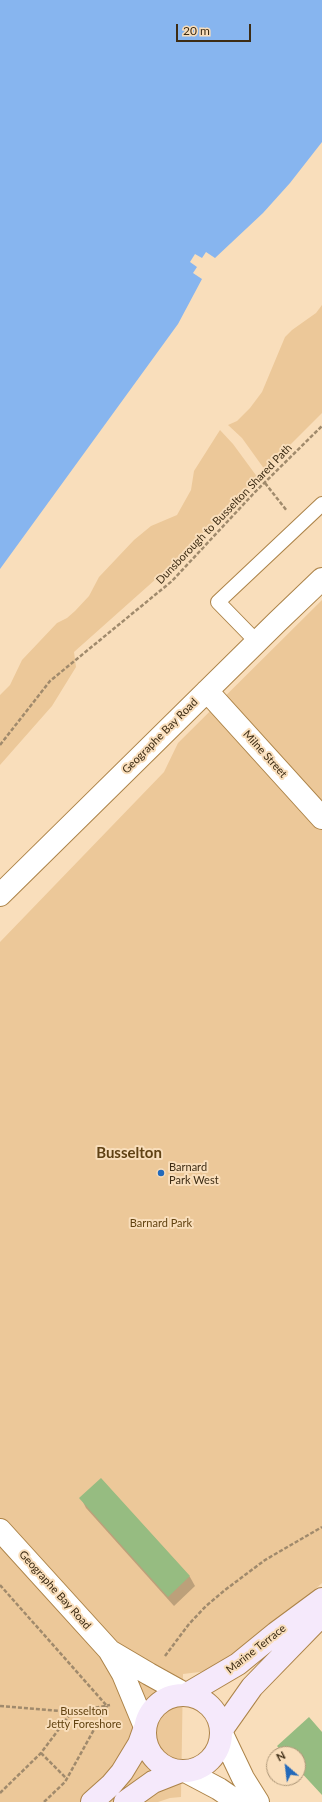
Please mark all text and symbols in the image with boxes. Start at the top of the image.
scale bar [178,16,253,42]
text: 20 m [183,23,210,38]
street label: Dunsborough to Busselton Shared Path [153,441,295,587]
street label: Geographe Bay Road [120,696,200,776]
street label: Milne Street [240,728,290,780]
district label: Busselton [96,1144,162,1162]
place label: Barnard Park West [169,1160,219,1186]
marker: Barnard Park West [156,1168,166,1178]
park label: Barnard Park [130,1216,192,1230]
street label: Geographe Bay Road [16,1548,94,1632]
street label: Marine Terrace [223,1622,289,1676]
park label: Busselton Jetty Foreshore [47,1704,121,1730]
north arrow [266,1746,306,1786]
text: N [274,1748,287,1764]

